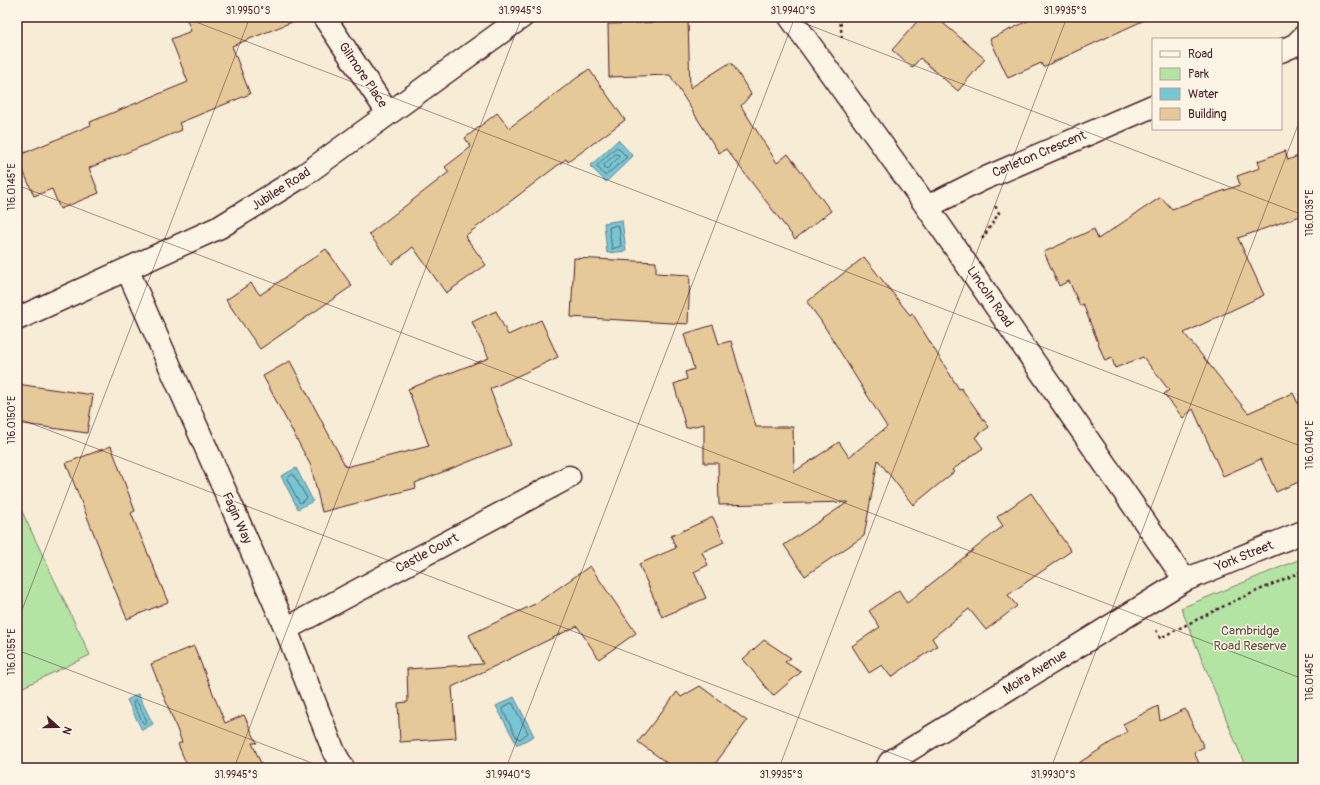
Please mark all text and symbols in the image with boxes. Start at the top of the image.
text: 31.9950°S [226,5,270,17]
text: 31.9945°S [498,5,542,17]
text: 31.9940°S [771,5,816,17]
text: 31.9935°S [1043,5,1087,17]
legend [1152,38,1282,130]
street label: Gilmore Place [335,39,391,111]
text: Road [1188,47,1213,62]
text: Park [1188,67,1209,82]
text: Water [1188,87,1219,102]
text: Building [1188,107,1227,122]
street label: Carleton Crescent [990,127,1089,181]
text: 116.0145°E [6,163,18,211]
street label: Jubilee Road [248,164,314,214]
text: 116.0135°E [1304,189,1316,237]
street label: Lincoln Road [963,263,1017,331]
text: 116.0150°E [6,396,18,444]
text: 116.0140°E [1304,421,1316,469]
street label: Fagin Way [219,490,256,547]
street label: Castle Court [393,529,462,576]
street label: York Street [1212,537,1276,575]
park label: Cambridge Road Reserve [1214,623,1287,654]
text: 116.0155°E [6,629,18,676]
street label: Moira Avenue [1000,646,1070,698]
text: 116.0145°E [1304,653,1316,701]
north arrow [38,707,78,747]
text: N [59,725,74,737]
text: 31.9945°S [214,769,258,781]
text: 31.9940°S [486,769,531,781]
text: 31.9935°S [759,769,803,781]
text: 31.9930°S [1031,769,1075,781]

